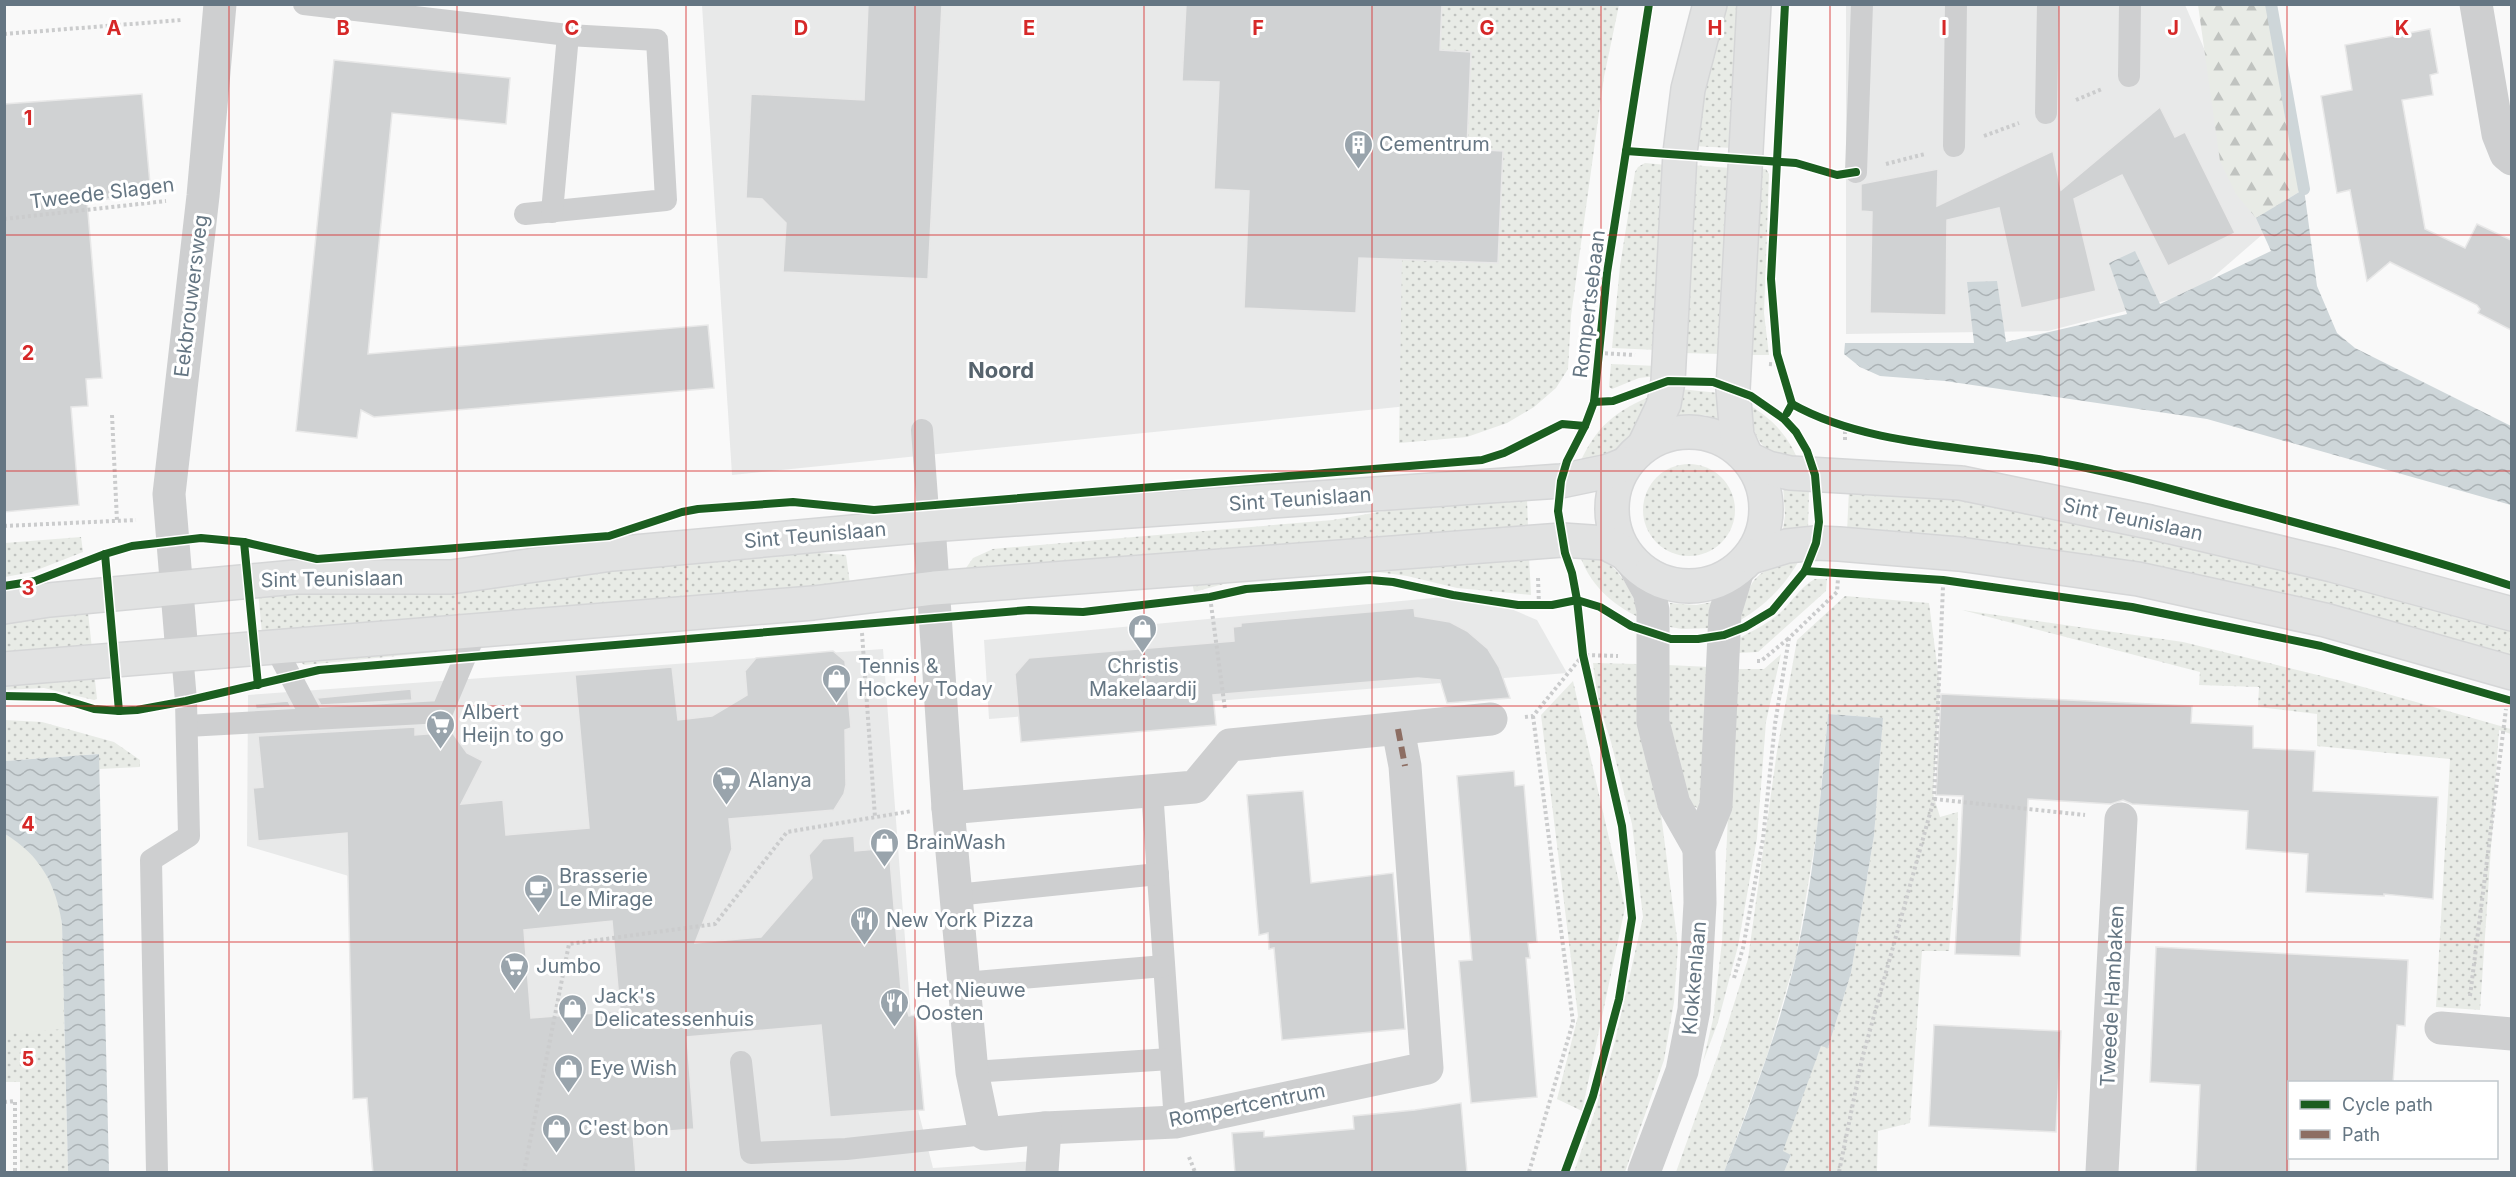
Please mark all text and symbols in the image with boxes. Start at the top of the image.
text: A [107,16,122,40]
text: B [336,16,350,40]
text: C [565,16,579,40]
text: D [794,16,808,40]
text: E [1023,16,1035,40]
text: F [1252,16,1264,40]
text: G [1479,16,1495,40]
text: H [1708,16,1722,40]
text: I [1941,16,1947,40]
text: J [2167,16,2179,40]
text: K [2395,16,2409,40]
text: 1 [24,106,32,130]
building icon: Cementrum [1342,128,1374,170]
place label: Cementrum [1379,132,1490,156]
street label: Tweede Slagen [28,172,176,214]
street label: Eekbrouwersweg [169,213,213,379]
street label: Rompertsebaan [1568,229,1610,379]
text: 2 [22,341,34,365]
district label: Noord [968,357,1034,383]
street label: Sint Teunislaan [1228,482,1372,516]
street label: Sint Teunislaan [2061,492,2205,546]
street label: Sint Teunislaan [743,517,887,553]
street label: Sint Teunislaan [260,566,404,592]
text: 3 [22,576,34,600]
shop icon: Christis Makelaardij [1127,612,1159,654]
place label: Tennis & Hockey Today [858,654,993,701]
place label: Christis Makelaardij [1089,654,1197,701]
shop icon: Tennis & Hockey Today [821,662,853,704]
place label: Albert Heijn to go [462,700,564,747]
supermarket icon: Albert Heijn to go [425,708,457,750]
supermarket icon: Alanya [711,764,743,806]
place label: Alanya [748,768,812,792]
text: 4 [21,812,35,836]
shop icon: BrainWash [869,826,901,868]
place label: BrainWash [906,830,1006,854]
place label: Brasserie Le Mirage [559,864,653,911]
cafe icon: Brasserie Le Mirage [522,872,554,914]
restaurant icon: New York Pizza [849,904,881,946]
street label: Tweede Hambaken [2095,905,2129,1087]
place label: New York Pizza [886,908,1034,932]
street label: Klokkenlaan [1677,920,1711,1036]
supermarket icon: Jumbo [499,950,531,992]
place label: Jumbo [536,954,601,978]
place label: Het Nieuwe Oosten [916,978,1026,1025]
place label: Jack's Delicatessenhuis [594,984,754,1031]
restaurant icon: Het Nieuwe Oosten [879,986,911,1028]
shop icon: Jack's Delicatessenhuis [557,992,589,1034]
text: 5 [22,1047,34,1071]
shop icon: Eye Wish [553,1052,585,1094]
place label: Eye Wish [590,1056,677,1080]
street label: Rompertcentrum [1167,1078,1327,1132]
legend [2288,1081,2498,1159]
text: Cycle path [2342,1094,2433,1115]
shop icon: C'est bon [541,1112,573,1154]
place label: C'est bon [578,1116,669,1140]
text: Path [2342,1124,2380,1145]

